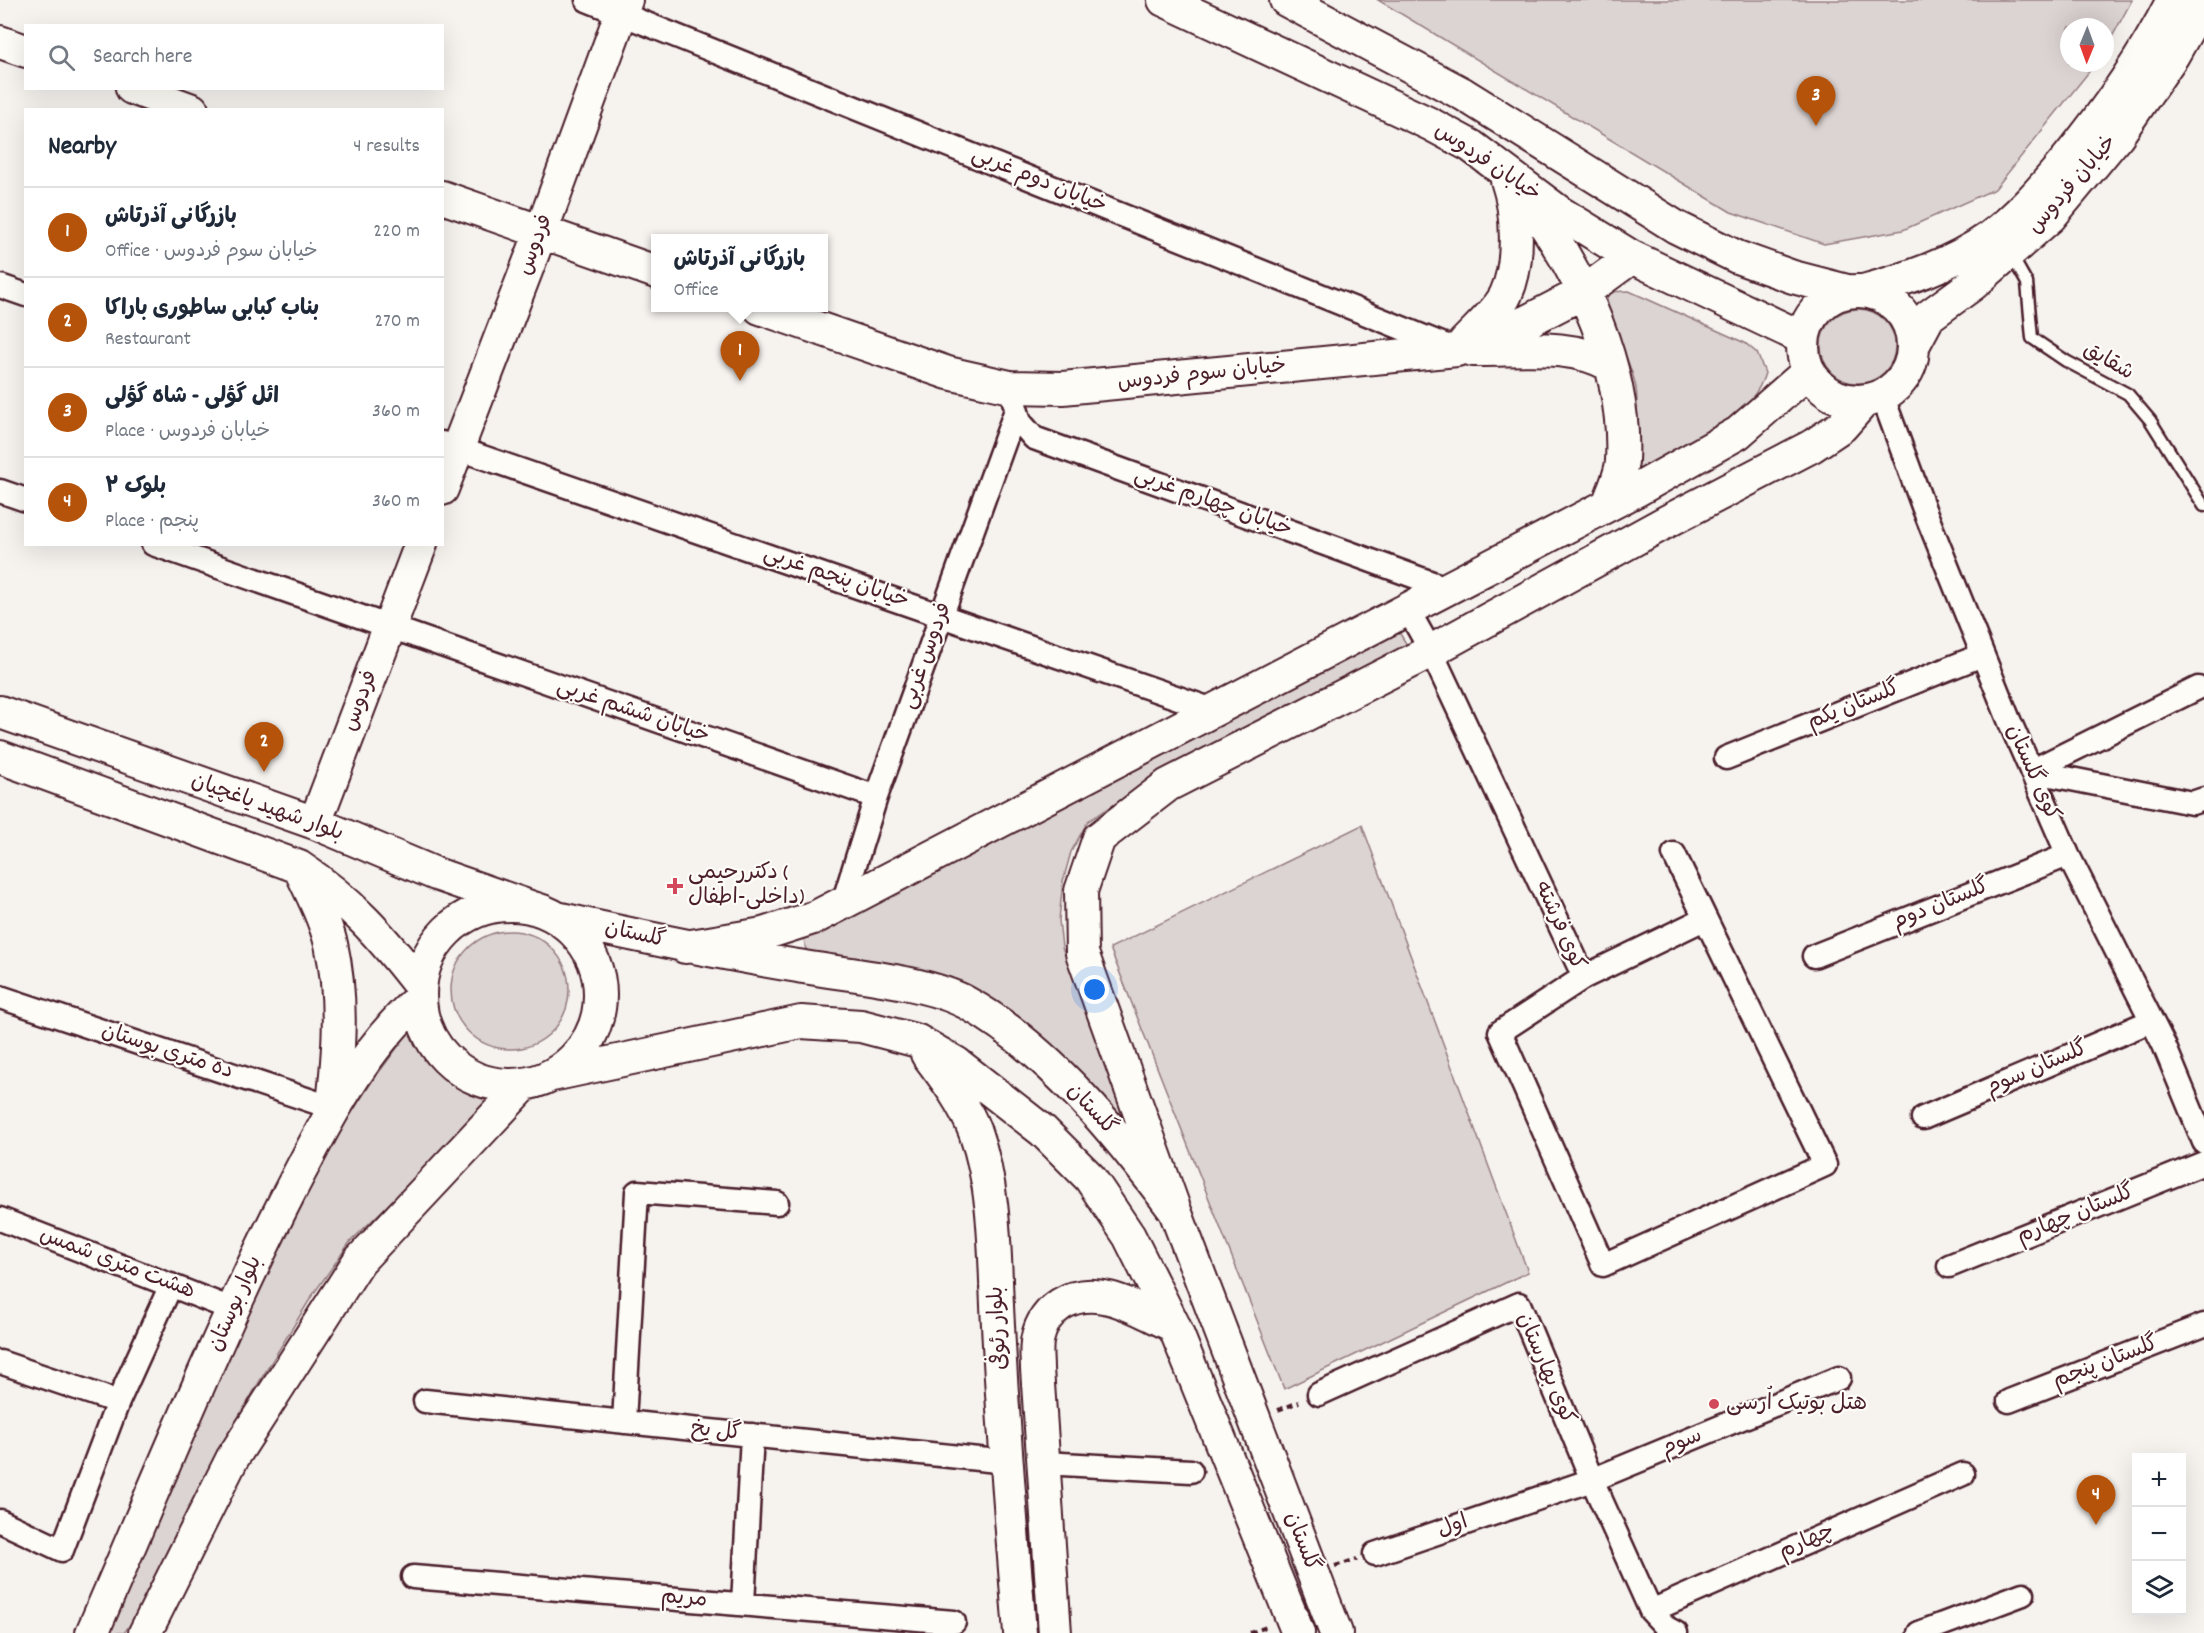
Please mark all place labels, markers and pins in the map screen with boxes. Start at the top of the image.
pin: 3 [1796,76,1836,126]
pin: 1 [720,332,760,381]
pin: 2 [244,722,284,772]
place label: دکتررحیمی ( داخلی-اطفال) [688,858,805,914]
marker: دکتررحیمی ( داخلی-اطفال) [666,877,684,895]
place label: هتل بوتیک اُرسی [1726,1385,1867,1420]
marker: هتل بوتیک اُرسی [1707,1397,1721,1411]
pin: 4 [2076,1476,2116,1525]

